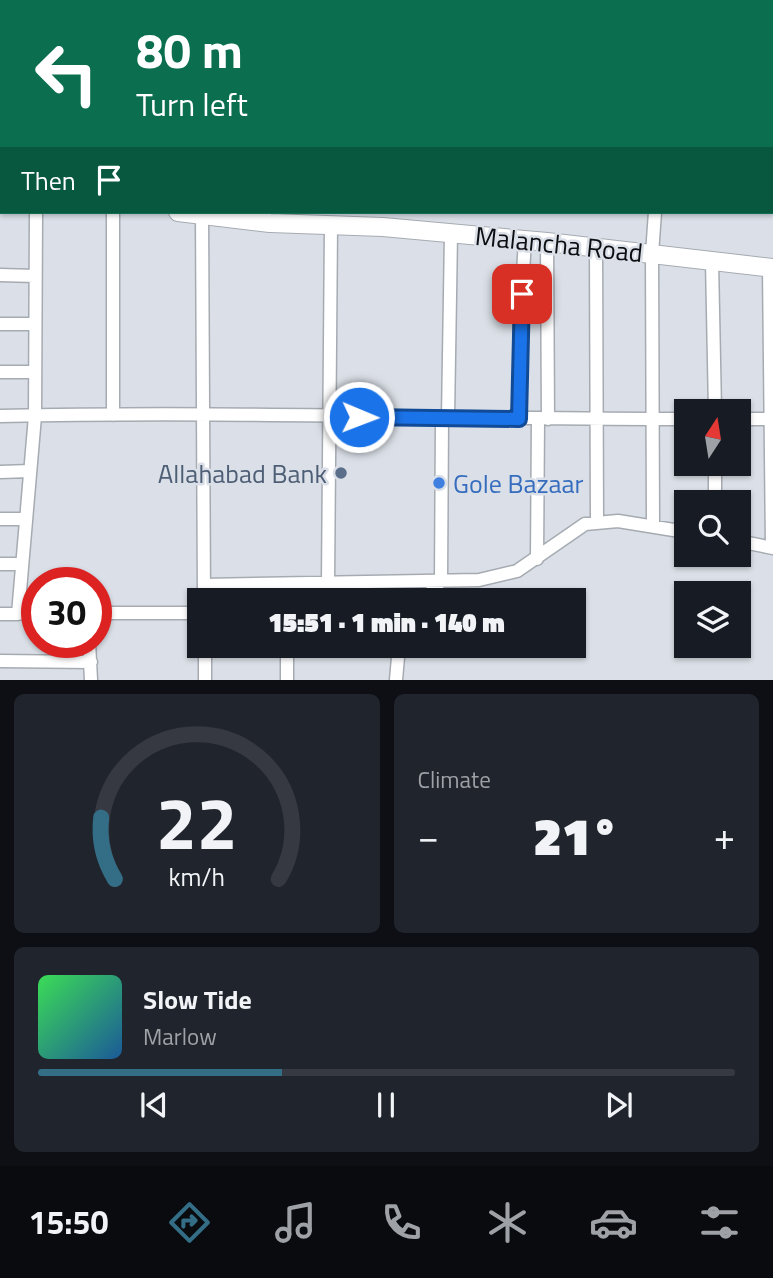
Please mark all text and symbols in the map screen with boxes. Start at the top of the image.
text: 80 m [136,12,243,87]
icon: left [21,28,112,119]
text: Turn left [136,80,248,128]
text: Then [21,161,76,200]
icon: arrive [90,161,128,199]
street label: Malancha Road [473,216,645,272]
pin [492,264,552,324]
icon: arrive [503,275,541,313]
position arrow [322,380,396,454]
north arrow [674,399,751,476]
map controls [674,399,751,658]
place label: Allahabad Bank [158,454,327,493]
place label: Gole Bazaar [453,464,584,503]
marker: Allahabad Bank [333,465,349,481]
marker: Gole Bazaar [431,475,447,491]
button: search [674,490,751,567]
speed limit sign: 30 [21,567,112,658]
button: layers [674,581,751,658]
text: 15:51 · 1 min · 140 m [268,603,505,642]
text: Climate [418,762,491,797]
text: 22 [156,768,238,878]
text: 21° [533,796,619,875]
text: − [418,807,439,865]
text: + [714,807,735,865]
text: km/h [168,858,225,896]
text: Slow Tide [143,980,252,1019]
text: Marlow [143,1019,217,1054]
icon: previous [135,1086,173,1124]
icon: pause [367,1086,405,1124]
icon: next [600,1086,638,1124]
text: 15:50 [29,1198,108,1246]
icon: directions [165,1198,214,1247]
icon: music [271,1198,320,1247]
icon: phone [377,1198,426,1247]
icon: climate [483,1198,532,1247]
icon: car [589,1198,638,1247]
icon: filters [695,1198,744,1247]

